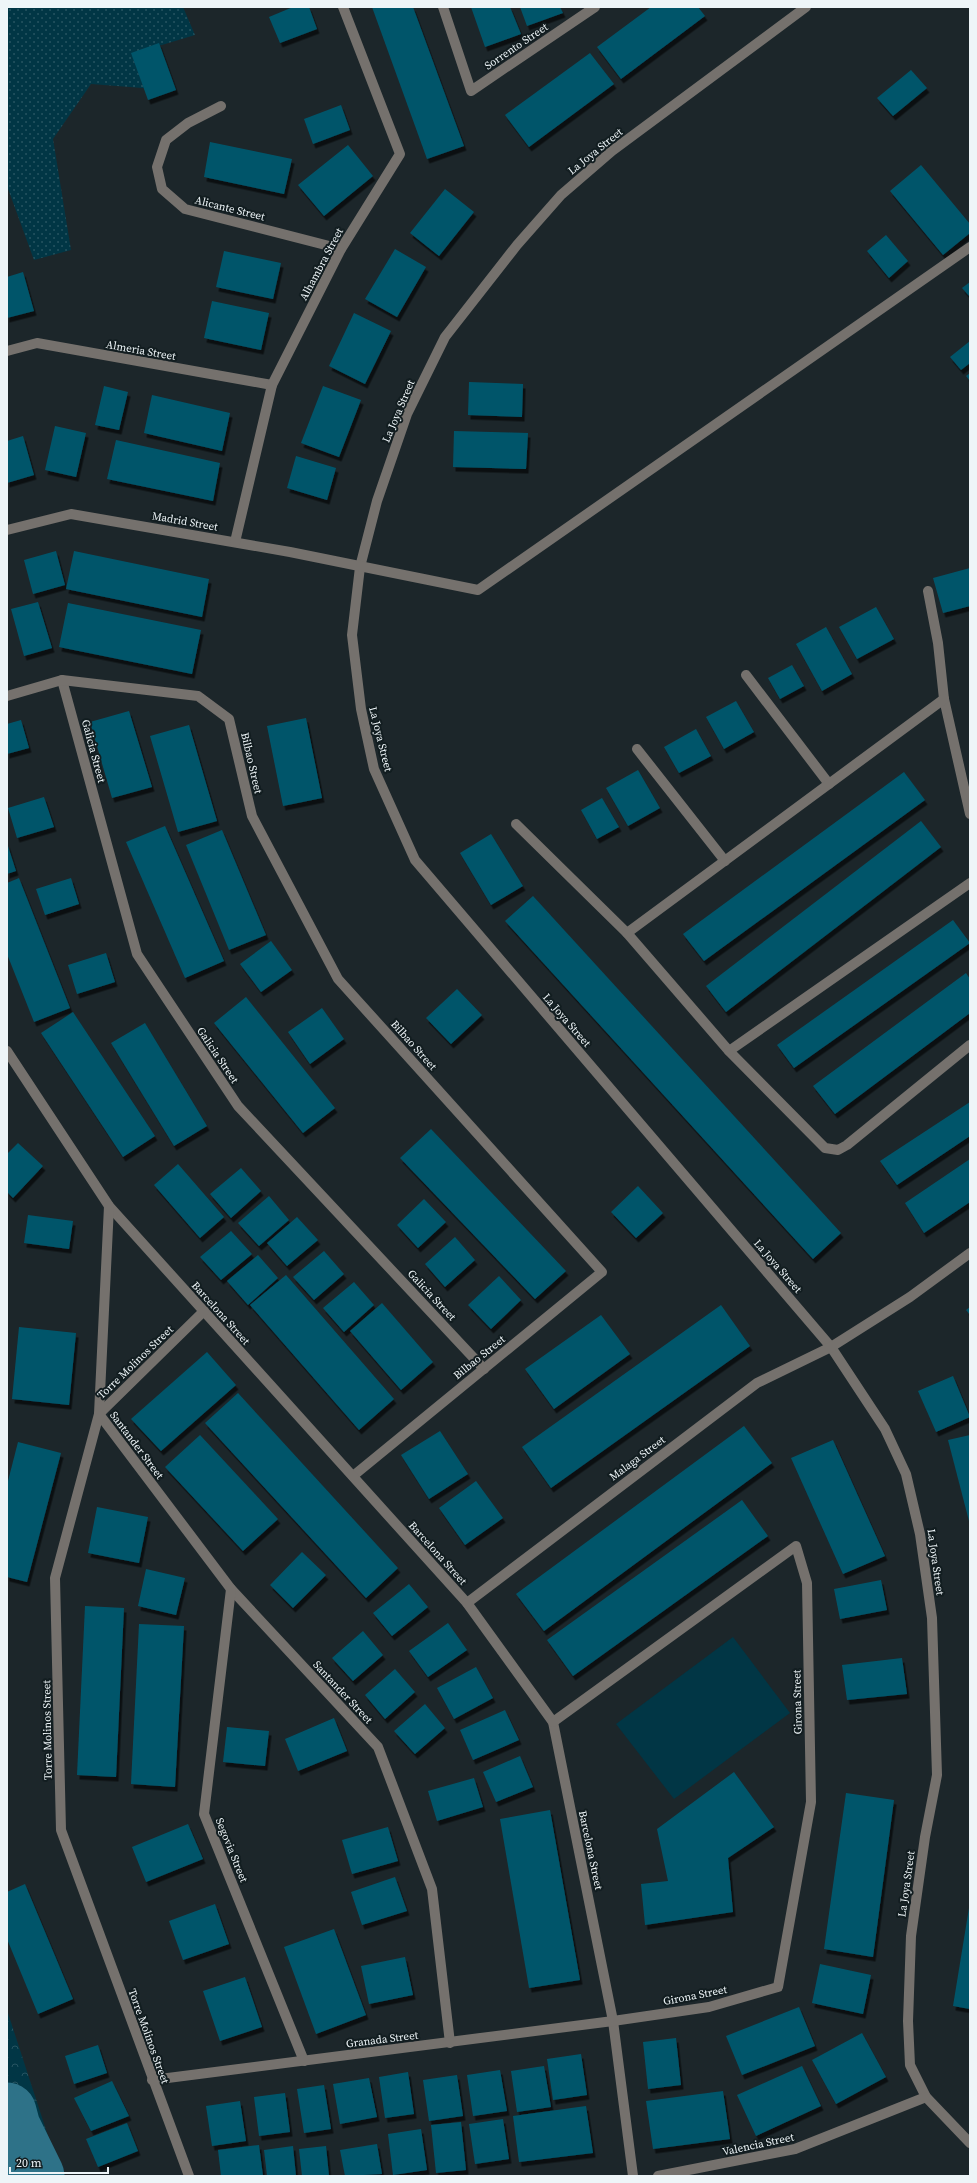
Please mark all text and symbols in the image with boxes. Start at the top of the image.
street label: Sorrento Street [482,19,551,73]
street label: La Joya Street [565,124,626,178]
street label: Alicante Street [193,193,267,225]
street label: Alhambra Street [296,225,347,303]
street label: Almeria Street [105,337,177,364]
street label: La Joya Street [379,377,419,445]
street label: Madrid Street [151,508,219,535]
street label: La Joya Street [365,705,396,774]
street label: Galicia Street [78,718,109,785]
street label: Bilbao Street [237,731,266,796]
street label: La Joya Street [539,990,594,1051]
street label: Bilbao Street [387,1017,440,1074]
street label: Galicia Street [193,1024,242,1087]
street label: La Joya Street [750,1236,805,1297]
street label: Galicia Street [404,1266,460,1324]
street label: Barcelona Street [188,1278,253,1349]
street label: Torre Molinos Street [94,1322,177,1402]
street label: Bilbao Street [450,1332,509,1383]
street label: Santander Street [106,1408,167,1483]
street label: Malaga Street [606,1432,669,1484]
street label: Barcelona Street [405,1518,470,1589]
street label: La Joya Street [923,1528,948,1597]
street label: Santander Street [310,1658,376,1727]
street label: Girona Street [789,1669,806,1734]
street label: Torre Molinos Street [39,1679,56,1780]
street label: Barcelona Street [575,1809,606,1891]
street label: Segovia Street [212,1816,251,1885]
street label: La Joya Street [894,1850,919,1918]
street label: Girona Street [662,1982,729,2009]
street label: Torre Molinos Street [124,1987,173,2086]
street label: Granada Street [345,2028,419,2051]
street label: Valencia Street [721,2129,796,2159]
scale bar [10,2149,108,2175]
text: 20 m [16,2155,42,2171]

